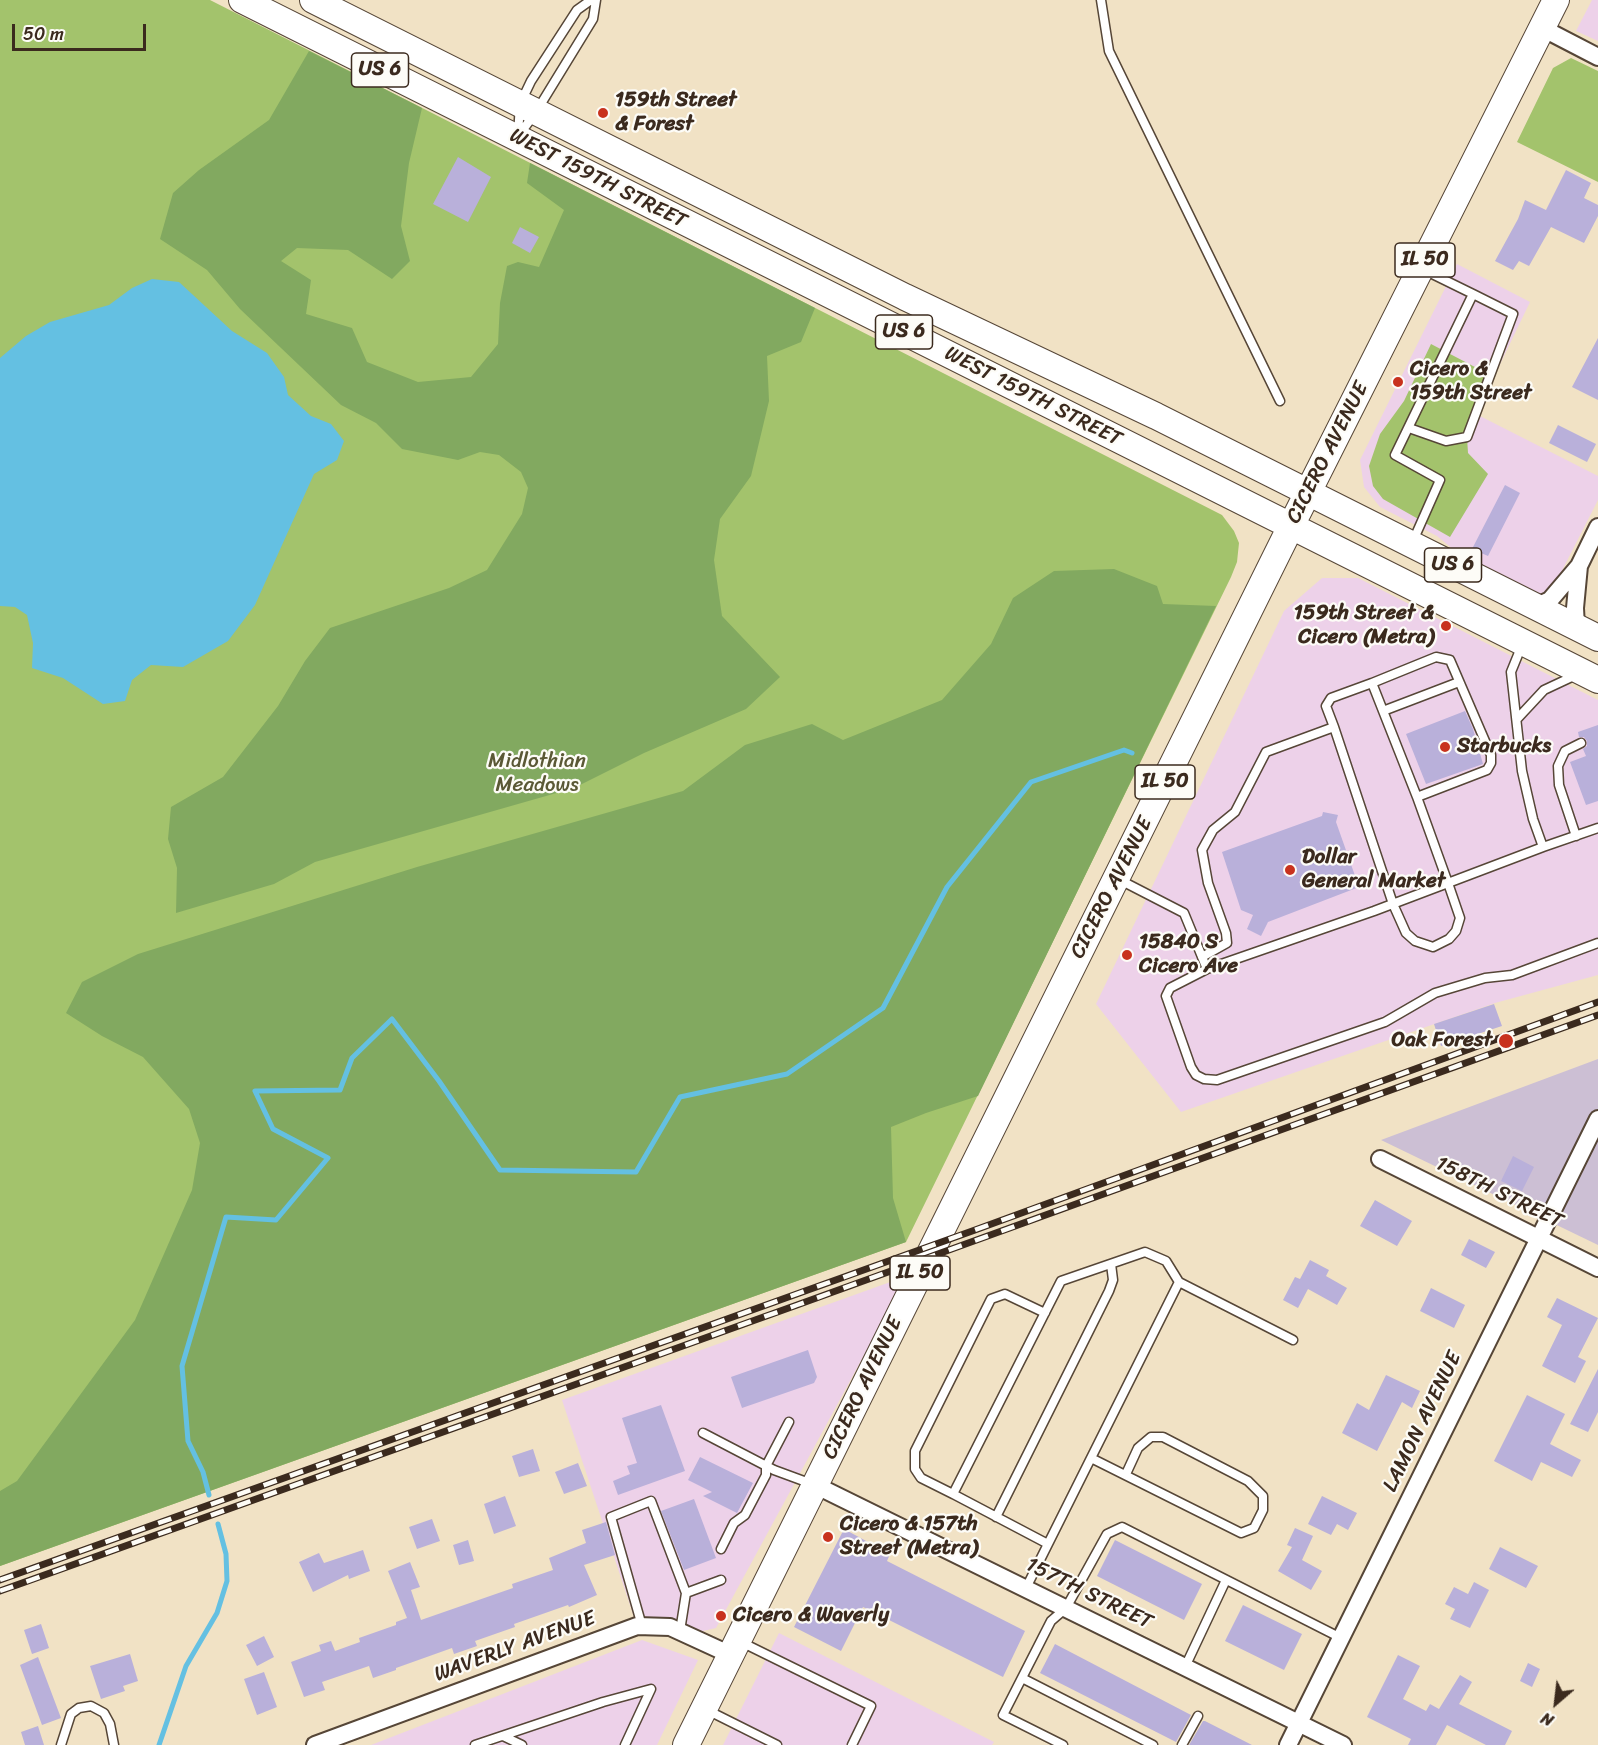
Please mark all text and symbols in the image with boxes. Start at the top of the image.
scale bar [15,12,148,50]
text: 50 m [23,18,64,50]
road number: US 6 [352,53,409,87]
place label: 159th Street & Forest [615,88,736,138]
marker: 159th Street & Forest [596,106,610,120]
street label: WEST 159TH STREET [505,123,691,235]
road number: IL 50 [1395,243,1455,277]
road number: US 6 [876,315,932,349]
street label: WEST 159TH STREET [940,341,1126,453]
place label: Cicero & 159th Street [1410,357,1531,407]
marker: Cicero & 159th Street [1391,375,1405,389]
street label: CICERO AVENUE [1281,378,1375,528]
road number: US 6 [1424,548,1482,582]
place label: 159th Street & Cicero (Metra) [1294,601,1434,651]
marker: 159th Street & Cicero (Metra) [1439,619,1453,633]
place label: Starbucks [1457,734,1551,760]
marker: Starbucks [1438,740,1452,754]
park label: Midlothian Meadows [488,749,586,799]
road number: IL 50 [1135,765,1195,799]
street label: CICERO AVENUE [1065,813,1159,963]
place label: Dollar General Market [1302,845,1445,895]
marker: Dollar General Market [1283,863,1297,877]
place label: 15840 S Cicero Ave [1139,930,1238,980]
marker: 15840 S Cicero Ave [1120,948,1134,962]
place label: Oak Forest [1392,1028,1492,1054]
marker: Oak Forest [1497,1032,1515,1050]
street label: 158TH STREET [1431,1151,1567,1235]
road number: IL 50 [890,1256,950,1290]
street label: CICERO AVENUE [818,1313,908,1463]
street label: LAMON AVENUE [1378,1348,1468,1496]
place label: Cicero & 157th Street (Metra) [840,1512,978,1562]
marker: Cicero & 157th Street (Metra) [821,1530,835,1544]
street label: 157TH STREET [1022,1552,1156,1636]
place label: Cicero & Waverly [733,1603,889,1629]
street label: WAVERLY AVENUE [431,1606,599,1688]
marker: Cicero & Waverly [714,1609,728,1623]
north arrow [1526,1673,1586,1733]
text: N [1536,1704,1559,1735]

